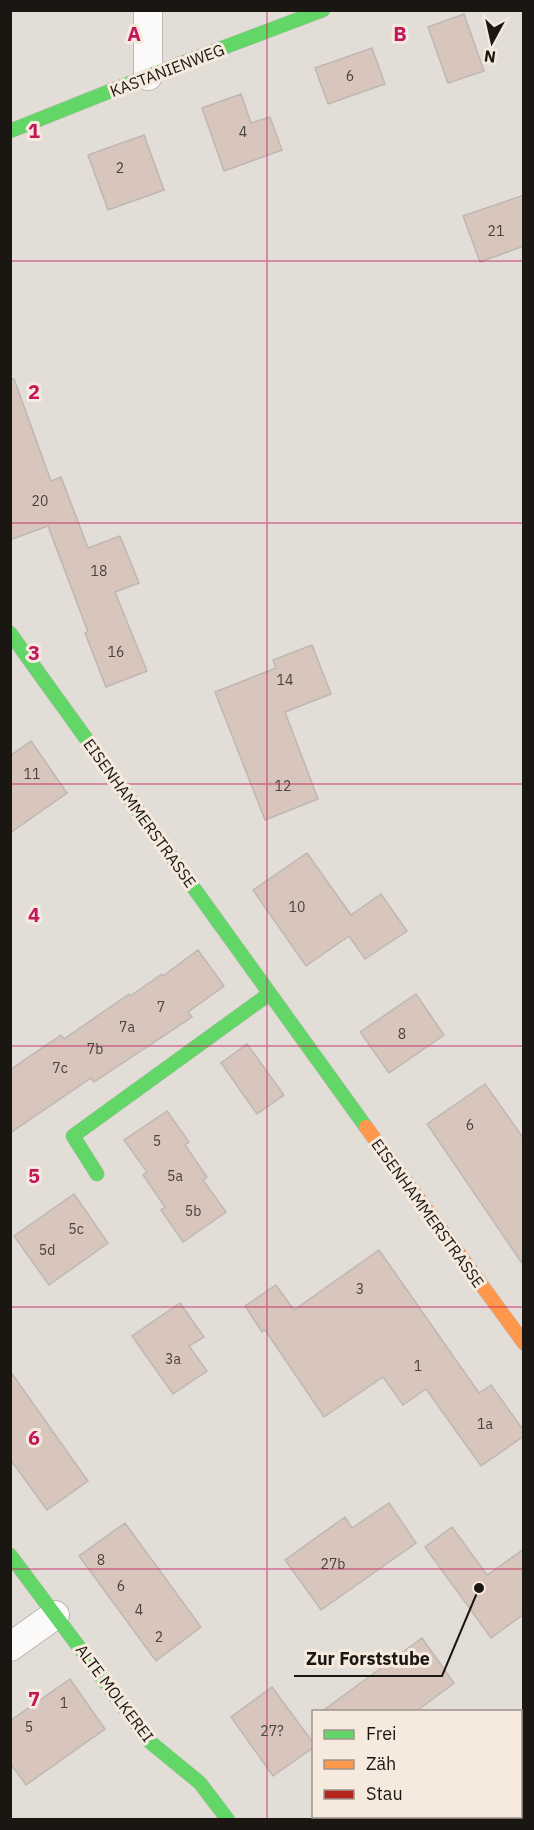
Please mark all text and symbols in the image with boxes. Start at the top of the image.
north arrow [462,12,522,72]
text: A [127,20,141,47]
text: B [393,20,407,47]
street label: KASTANIENWEG [107,39,227,101]
text: N [483,46,497,68]
house number: 6 [346,67,354,85]
text: 1 [28,117,40,144]
house number: 4 [239,123,247,141]
house number: 2 [116,159,124,177]
house number: 21 [488,222,504,240]
text: 2 [28,378,40,405]
house number: 20 [32,492,48,510]
house number: 18 [91,562,107,580]
text: 3 [28,639,40,666]
house number: 16 [108,643,124,661]
house number: 14 [277,671,293,689]
street label: EISENHAMMERSTRASSE [79,735,201,891]
house number: 11 [24,765,40,783]
house number: 12 [275,777,291,795]
house number: 10 [289,898,305,916]
text: 4 [28,901,40,928]
house number: 7 [157,998,165,1016]
house number: 7a [119,1018,135,1036]
house number: 8 [398,1025,406,1043]
house number: 7b [87,1040,103,1058]
house number: 7c [52,1059,68,1077]
house number: 6 [466,1116,474,1134]
house number: 5 [153,1132,161,1150]
street label: EISENHAMMERSTRASSE [367,1135,489,1291]
text: 5 [28,1162,40,1189]
house number: 5a [167,1167,183,1185]
house number: 5b [185,1202,201,1220]
house number: 5c [68,1220,84,1238]
house number: 5d [39,1241,55,1259]
house number: 3 [356,1280,364,1298]
house number: 3a [165,1350,181,1368]
house number: 1 [414,1357,422,1375]
house number: 1a [477,1415,493,1433]
text: 6 [28,1424,40,1451]
house number: 8 [97,1551,105,1569]
house number: 27b [321,1555,345,1573]
house number: 6 [117,1577,125,1595]
house number: 4 [135,1601,143,1619]
house number: 2 [155,1628,163,1646]
street label: ALTE MOLKEREI [72,1640,158,1746]
callout: Zur Forststube [294,1640,442,1676]
text: Zur Forststube [306,1647,430,1670]
text: 7 [28,1685,40,1712]
house number: 1 [60,1694,68,1712]
legend [312,1710,522,1818]
house number: 5 [25,1718,33,1736]
house number: 27? [260,1722,284,1740]
text: Frei [366,1722,397,1745]
text: Zäh [366,1752,396,1775]
text: Stau [366,1782,403,1805]

